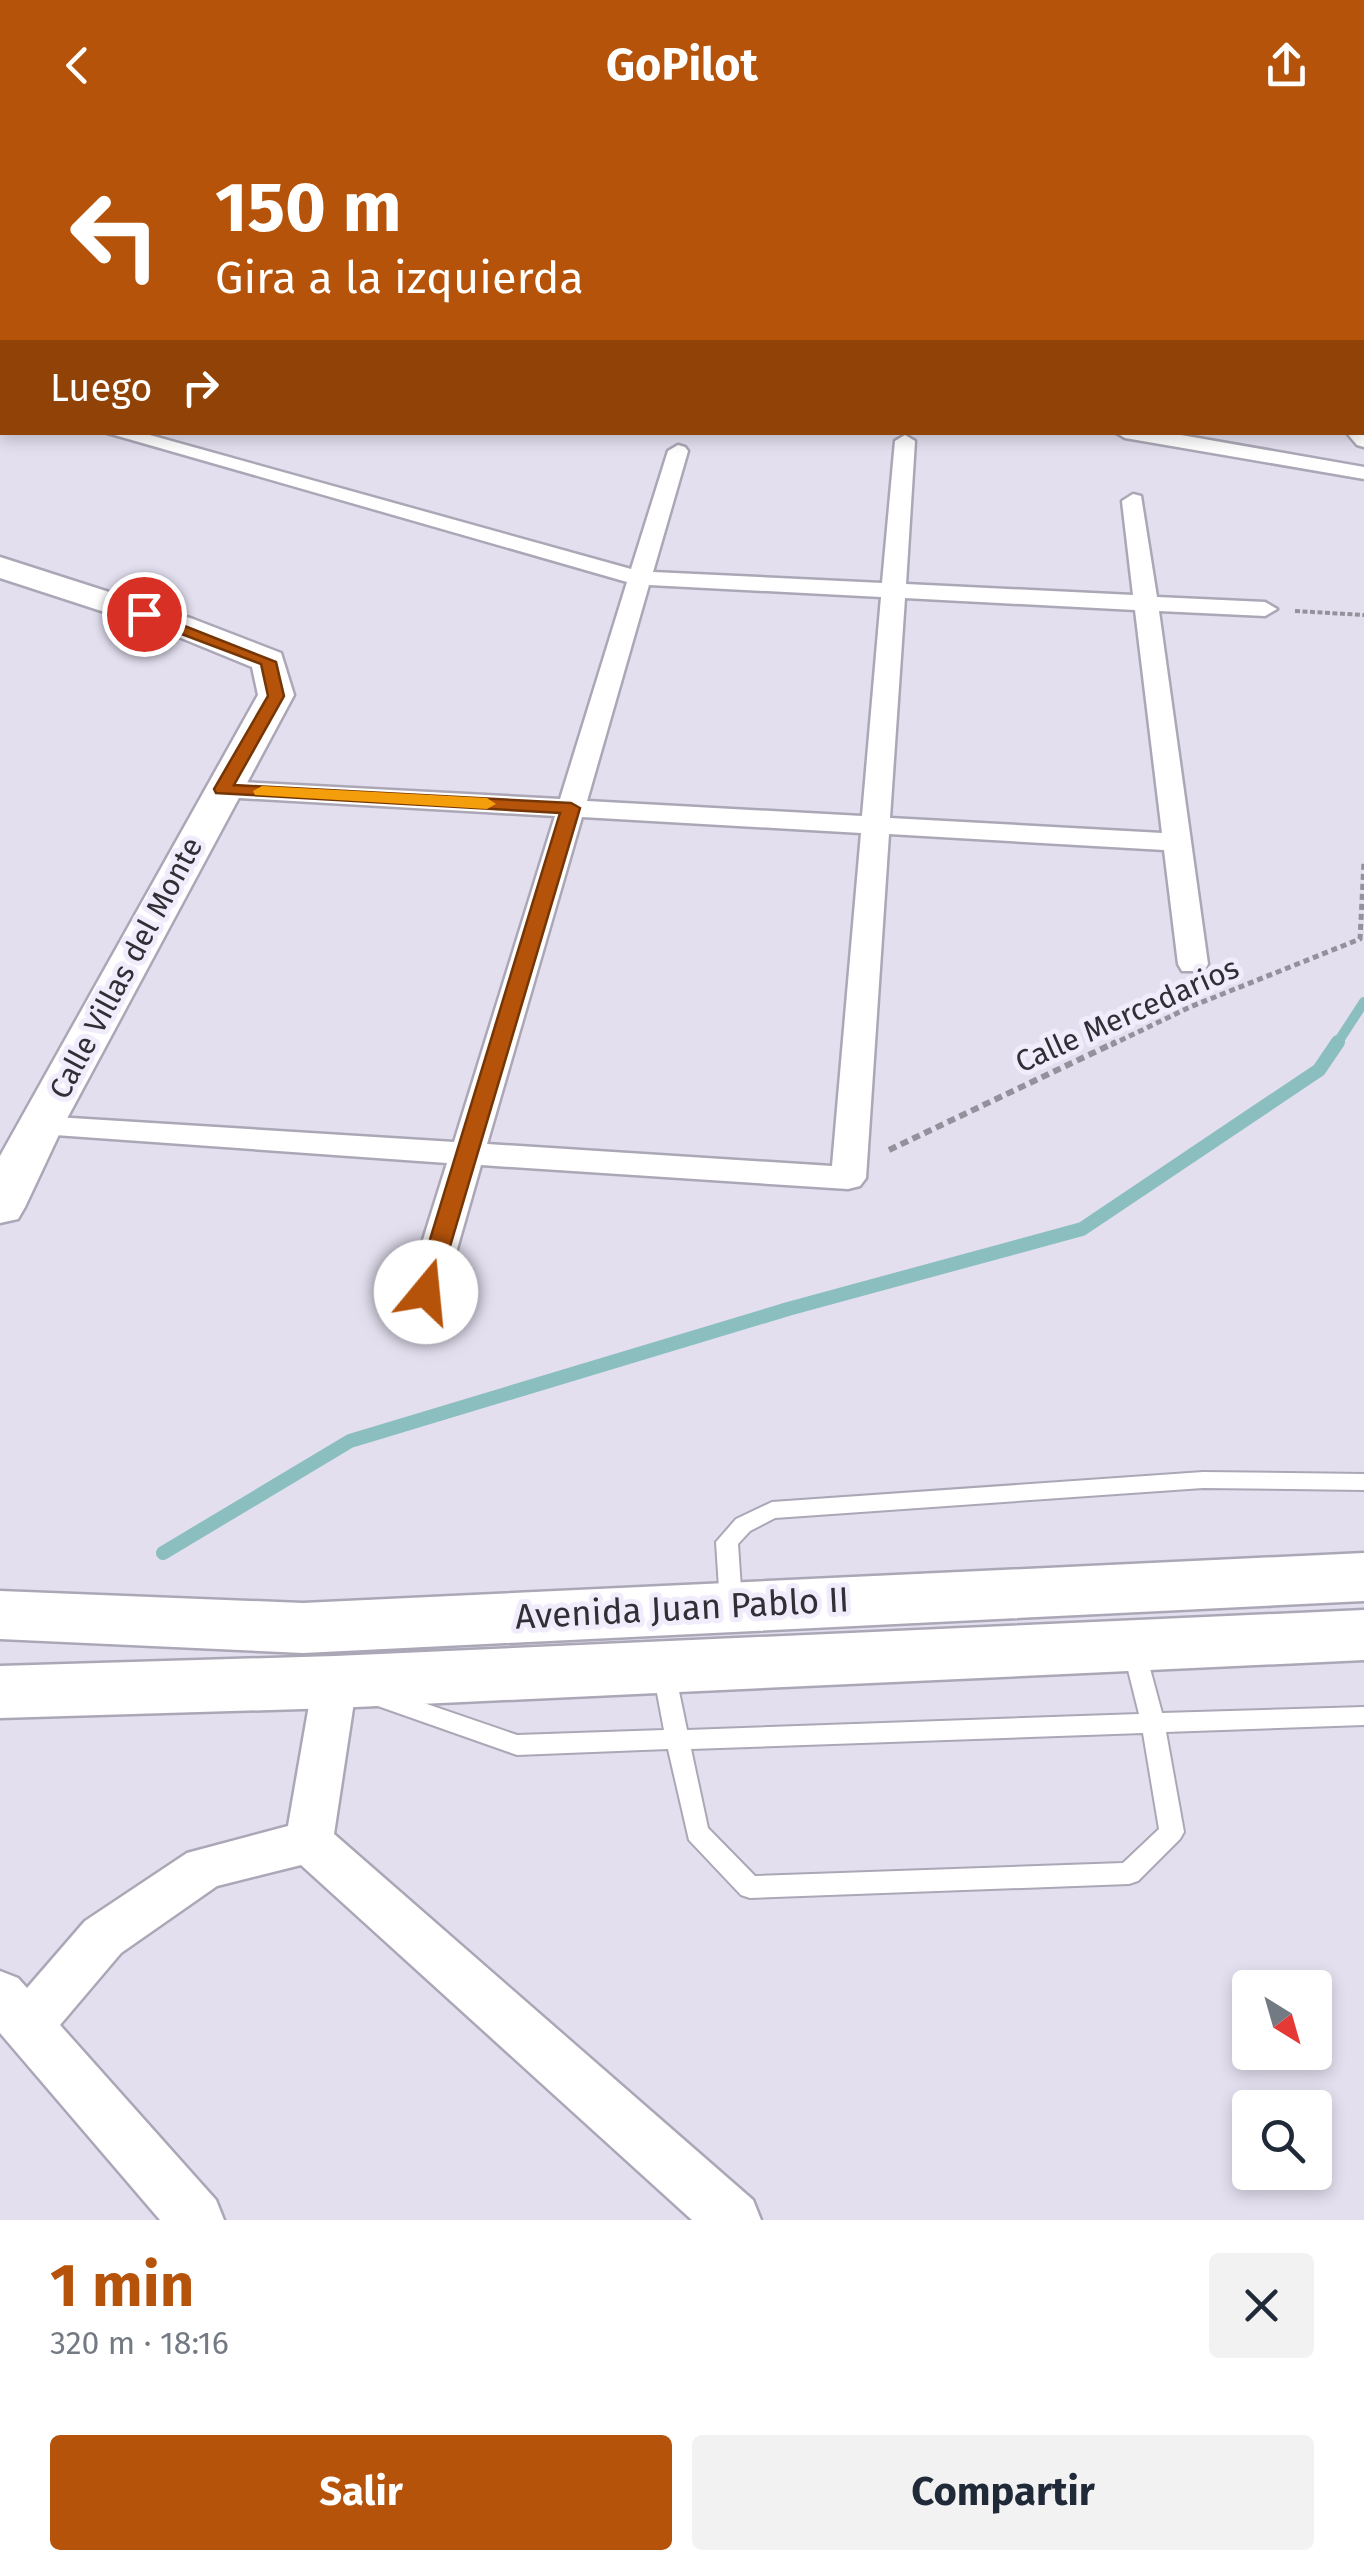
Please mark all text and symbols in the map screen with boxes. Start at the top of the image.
icon: back [50,38,105,93]
text: GoPilot [606,38,758,92]
icon: share [1259,38,1314,93]
text: 150 m [215,166,402,250]
icon: left [50,170,180,300]
text: Gira a la izquierda [215,251,584,305]
icon: right [173,360,228,415]
text: Luego [50,365,153,411]
pin [102,572,187,657]
icon: arrive [117,587,172,642]
street label: Calle Villas del Monte [42,831,210,1105]
street label: Calle Mercedarios [1010,950,1244,1080]
position arrow [374,1240,478,1344]
street label: Avenida Juan Pablo II [514,1578,850,1638]
north arrow [1232,1970,1332,2070]
map controls [1232,1970,1332,2190]
button: search [1232,2090,1332,2190]
text: 1 min [50,2250,194,2322]
button: close [1209,2253,1314,2358]
text: 320 m · 18:16 [50,2324,229,2362]
button: Salir [50,2435,672,2550]
button: Compartir [692,2435,1314,2550]

